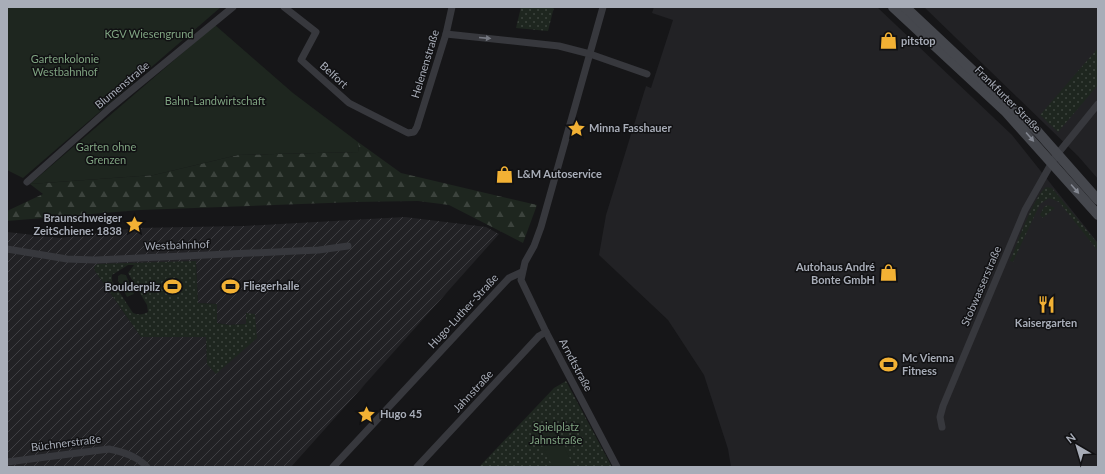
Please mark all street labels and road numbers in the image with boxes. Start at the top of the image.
street label: Helenenstraße [408,28,441,100]
street label: Blumenstraße [92,58,152,111]
street label: Belfort [318,59,351,91]
street label: Frankfurter Straße [973,63,1044,135]
street label: Westbahnhof [144,237,210,252]
street label: Stobwasserstraße [958,244,1003,328]
street label: Hugo-Luther-Straße [425,271,501,351]
street label: Arndtstraße [557,336,596,394]
street label: Jahnstraße [450,367,495,414]
street label: Büchnerstraße [30,432,102,453]

